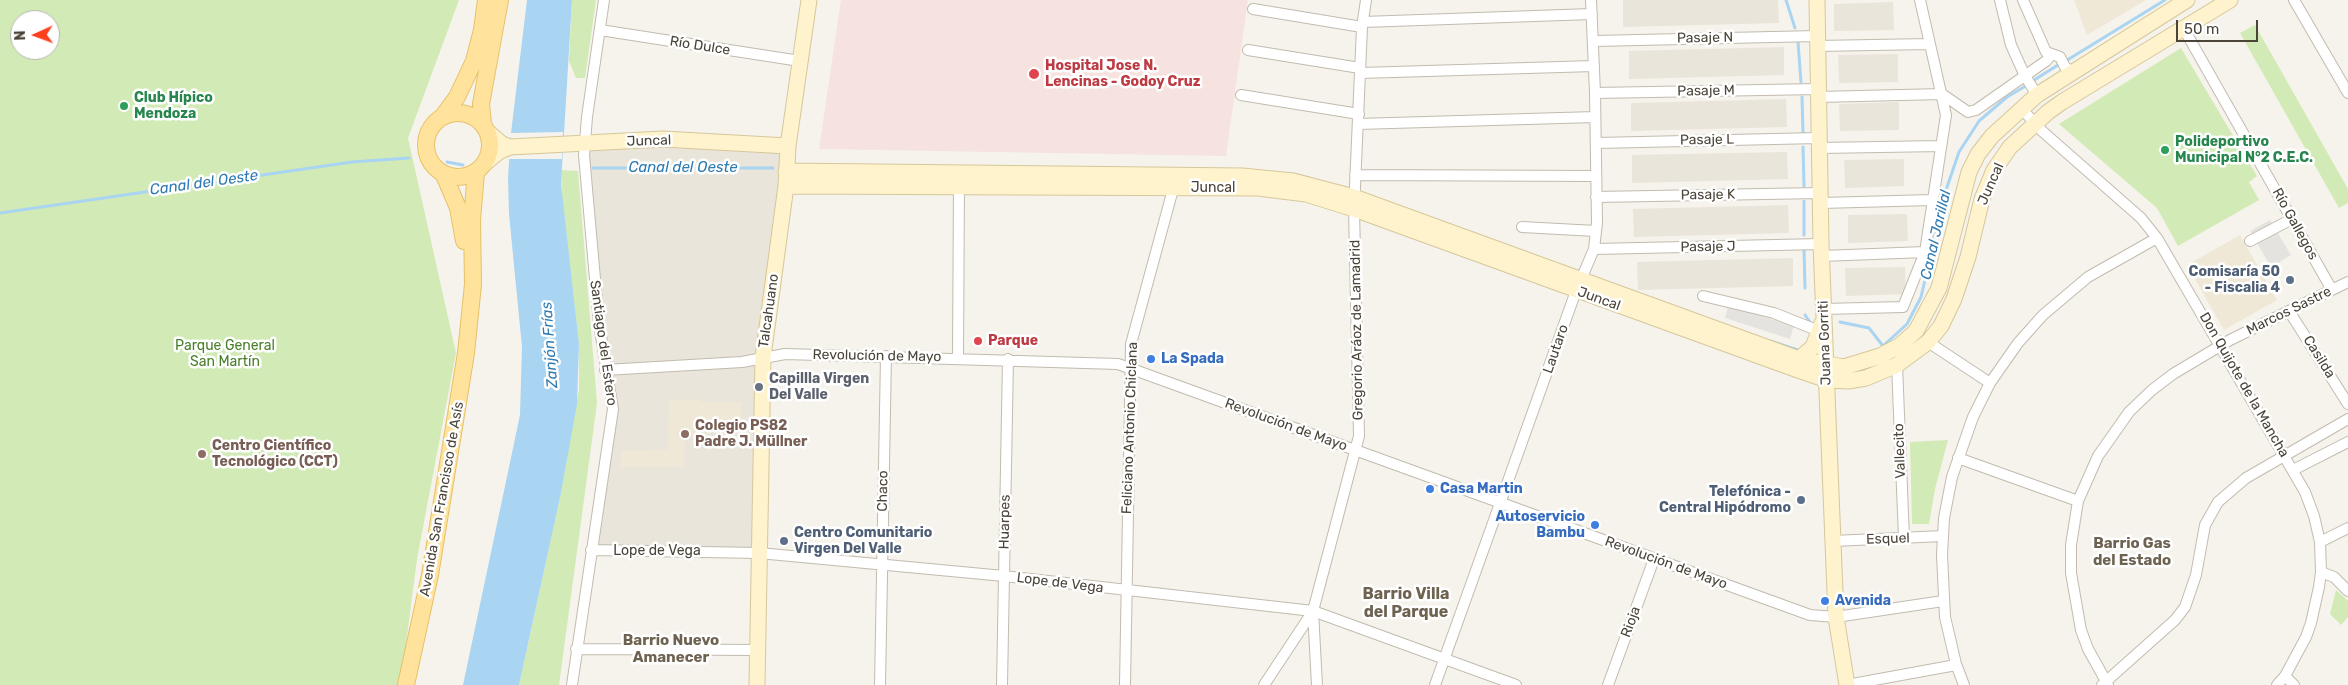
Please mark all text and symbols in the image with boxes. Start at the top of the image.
north arrow [10,10,60,60]
scale bar [2178,10,2260,42]
text: 50 m [2184,20,2219,38]
street label: Pasaje N [1677,29,1733,47]
text: N [12,30,29,41]
street label: Río Dulce [669,33,731,59]
place label: Hospital Jose N. Lencinas - Godoy Cruz [1045,58,1200,90]
marker: Hospital Jose N. Lencinas - Godoy Cruz [1027,67,1041,81]
street label: Pasaje M [1677,82,1735,100]
place label: Club Hípico Mendoza [134,90,213,122]
marker: Club Hípico Mendoza [118,100,130,112]
street label: Pasaje L [1680,131,1734,149]
street label: Juncal [626,132,672,150]
place label: Polideportivo Municipal N°2 C.E.C. [2175,134,2313,166]
marker: Polideportivo Municipal N°2 C.E.C. [2159,144,2171,156]
water label: Canal del Oeste [628,159,738,177]
street label: Juncal [1974,160,2008,208]
water label: Canal del Oeste [149,167,259,199]
street label: Juncal [1191,180,1235,196]
street label: Río Gallegos [2268,185,2322,263]
street label: Pasaje K [1680,186,1736,204]
water label: Canal Jarillal [1917,188,1955,282]
street label: Pasaje J [1680,238,1736,256]
street label: Gregorio Aráoz de Lamadrid [1347,240,1367,420]
place label: Comisaría 50 - Fiscalia 4 [2189,264,2280,296]
street label: Talcahuano [755,273,783,349]
marker: Comisaría 50 - Fiscalia 4 [2284,274,2296,286]
street label: Santiago del Estero [586,279,620,407]
street label: Juncal [1575,283,1623,315]
street label: Marcos Sastre [2244,283,2334,339]
street label: Juana Gorriti [1815,300,1835,386]
water label: Zanjón Frías [538,301,562,389]
street label: Don Quijote de la Mancha [2196,310,2292,460]
street label: Lautaro [1540,322,1572,376]
place label: Parque [988,333,1038,349]
street label: Casilda [2299,333,2339,381]
marker: Parque [972,335,984,347]
park label: Parque General San Martín [175,338,275,371]
street label: Feliciano Antonio Chiclana [1119,342,1141,514]
street label: Revolución de Mayo [812,346,942,366]
place label: La Spada [1161,351,1224,367]
marker: La Spada [1145,353,1157,365]
place label: Capillla Virgen Del Valle [769,371,869,404]
marker: Capillla Virgen Del Valle [753,381,765,393]
street label: Revolución de Mayo [1223,395,1349,455]
street label: Avenida San Francisco de Asís [417,400,467,598]
place label: Colegio PS82 Padre J. Müllner [695,418,807,451]
street label: Vallecito [1891,423,1909,479]
marker: Colegio PS82 Padre J. Müllner [679,428,691,440]
place label: Centro Científico Tecnológico (CCT) [212,438,338,471]
marker: Centro Científico Tecnológico (CCT) [196,448,208,460]
street label: Chaco [874,470,892,512]
place label: Casa Martin [1440,481,1523,497]
marker: Casa Martin [1424,483,1436,495]
place label: Telefónica - Central Hipódromo [1659,484,1791,516]
street label: Huarpes [996,494,1014,550]
marker: Telefónica - Central Hipódromo [1795,494,1807,506]
place label: Autoservicio Bambu [1495,509,1585,542]
marker: Autoservicio Bambu [1589,519,1601,531]
place label: Centro Comunitario Virgen Del Valle [794,525,932,558]
street label: Esquel [1866,530,1910,548]
street label: Revolución de Mayo [1603,533,1729,593]
marker: Centro Comunitario Virgen Del Valle [778,535,790,547]
district label: Barrio Gas del Estado [2093,535,2171,570]
street label: Lope de Vega [613,543,701,559]
street label: Lope de Vega [1016,569,1104,597]
district label: Barrio Villa del Parque [1362,584,1450,622]
place label: Avenida [1835,593,1891,609]
marker: Avenida [1819,595,1831,607]
street label: Rioja [1618,604,1644,640]
district label: Barrio Nuevo Amanecer [623,632,719,667]

